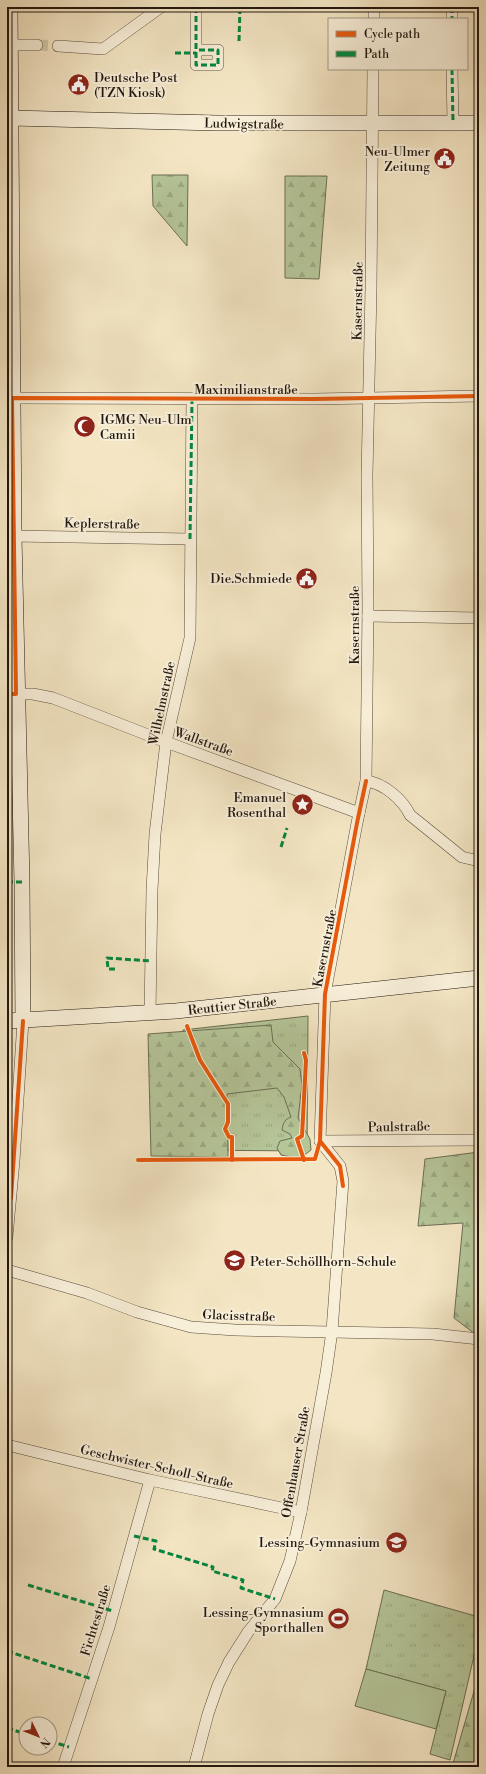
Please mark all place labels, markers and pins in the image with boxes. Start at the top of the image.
place label: Deutsche Post (TZN Kiosk) [94,70,178,101]
public building icon: Deutsche Post (TZN Kiosk) [66,71,92,97]
place label: Neu-Ulmer Zeitung [364,144,430,175]
public building icon: Neu-Ulmer Zeitung [432,145,458,171]
place label: IGMG Neu-Ulm Camii [100,412,192,443]
mosque icon: IGMG Neu-Ulm Camii [72,413,98,439]
public building icon: Die.Schmiede [294,565,320,591]
place label: Die.Schmiede [210,571,292,587]
place label: Emanuel Rosenthal [227,790,286,821]
place icon: Emanuel Rosenthal [289,791,315,817]
school or university icon: Peter-Schöllhorn-Schule [221,1248,247,1274]
place label: Peter-Schöllhorn-Schule [250,1254,397,1270]
school or university icon: Lessing-Gymnasium [383,1529,409,1555]
place label: Lessing-Gymnasium [259,1535,381,1551]
place label: Lessing-Gymnasium Sporthallen [203,1605,325,1636]
sports icon: Lessing-Gymnasium Sporthallen [326,1606,352,1632]

